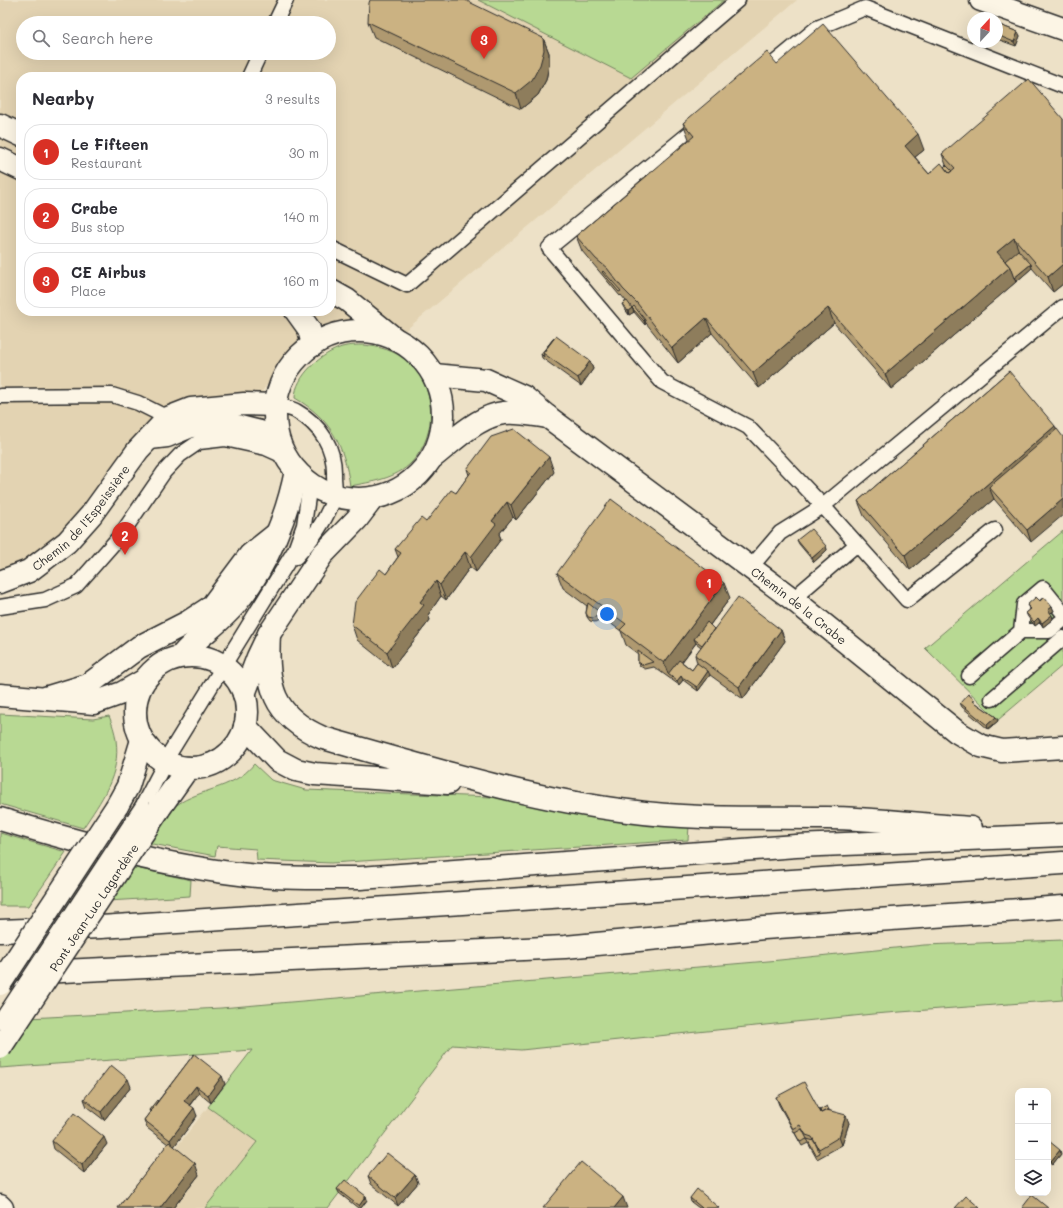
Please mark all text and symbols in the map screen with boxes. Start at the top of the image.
north arrow [967,12,1003,48]
search box [16,16,336,60]
pin: 3 [471,26,497,59]
icon: search [30,27,52,49]
text: Search here [62,28,153,48]
text: Nearby [32,87,94,109]
text: 3 results [265,90,320,107]
text: Le Fifteen [71,134,148,154]
text: 1 [43,144,49,161]
text: 30 m [289,144,319,161]
text: Restaurant [71,154,142,171]
text: Crabe [71,198,118,218]
text: 2 [42,208,50,225]
text: 140 m [283,208,319,225]
text: Bus stop [71,218,124,235]
text: CE Airbus [71,262,146,282]
text: 3 [42,272,50,289]
text: 160 m [283,272,319,289]
text: Place [71,282,106,299]
street label: Chemin de l'Espeissière [29,461,133,574]
pin: 2 [112,522,138,555]
street label: Chemin de la Crabe [748,563,850,648]
pin: 1 [696,569,722,602]
your location [597,604,617,624]
street label: Pont Jean-Luc Lagardère [45,840,142,974]
map controls [1015,1088,1051,1196]
button: + [1015,1088,1051,1124]
button: − [1015,1124,1051,1160]
button: layers [1015,1160,1051,1196]

